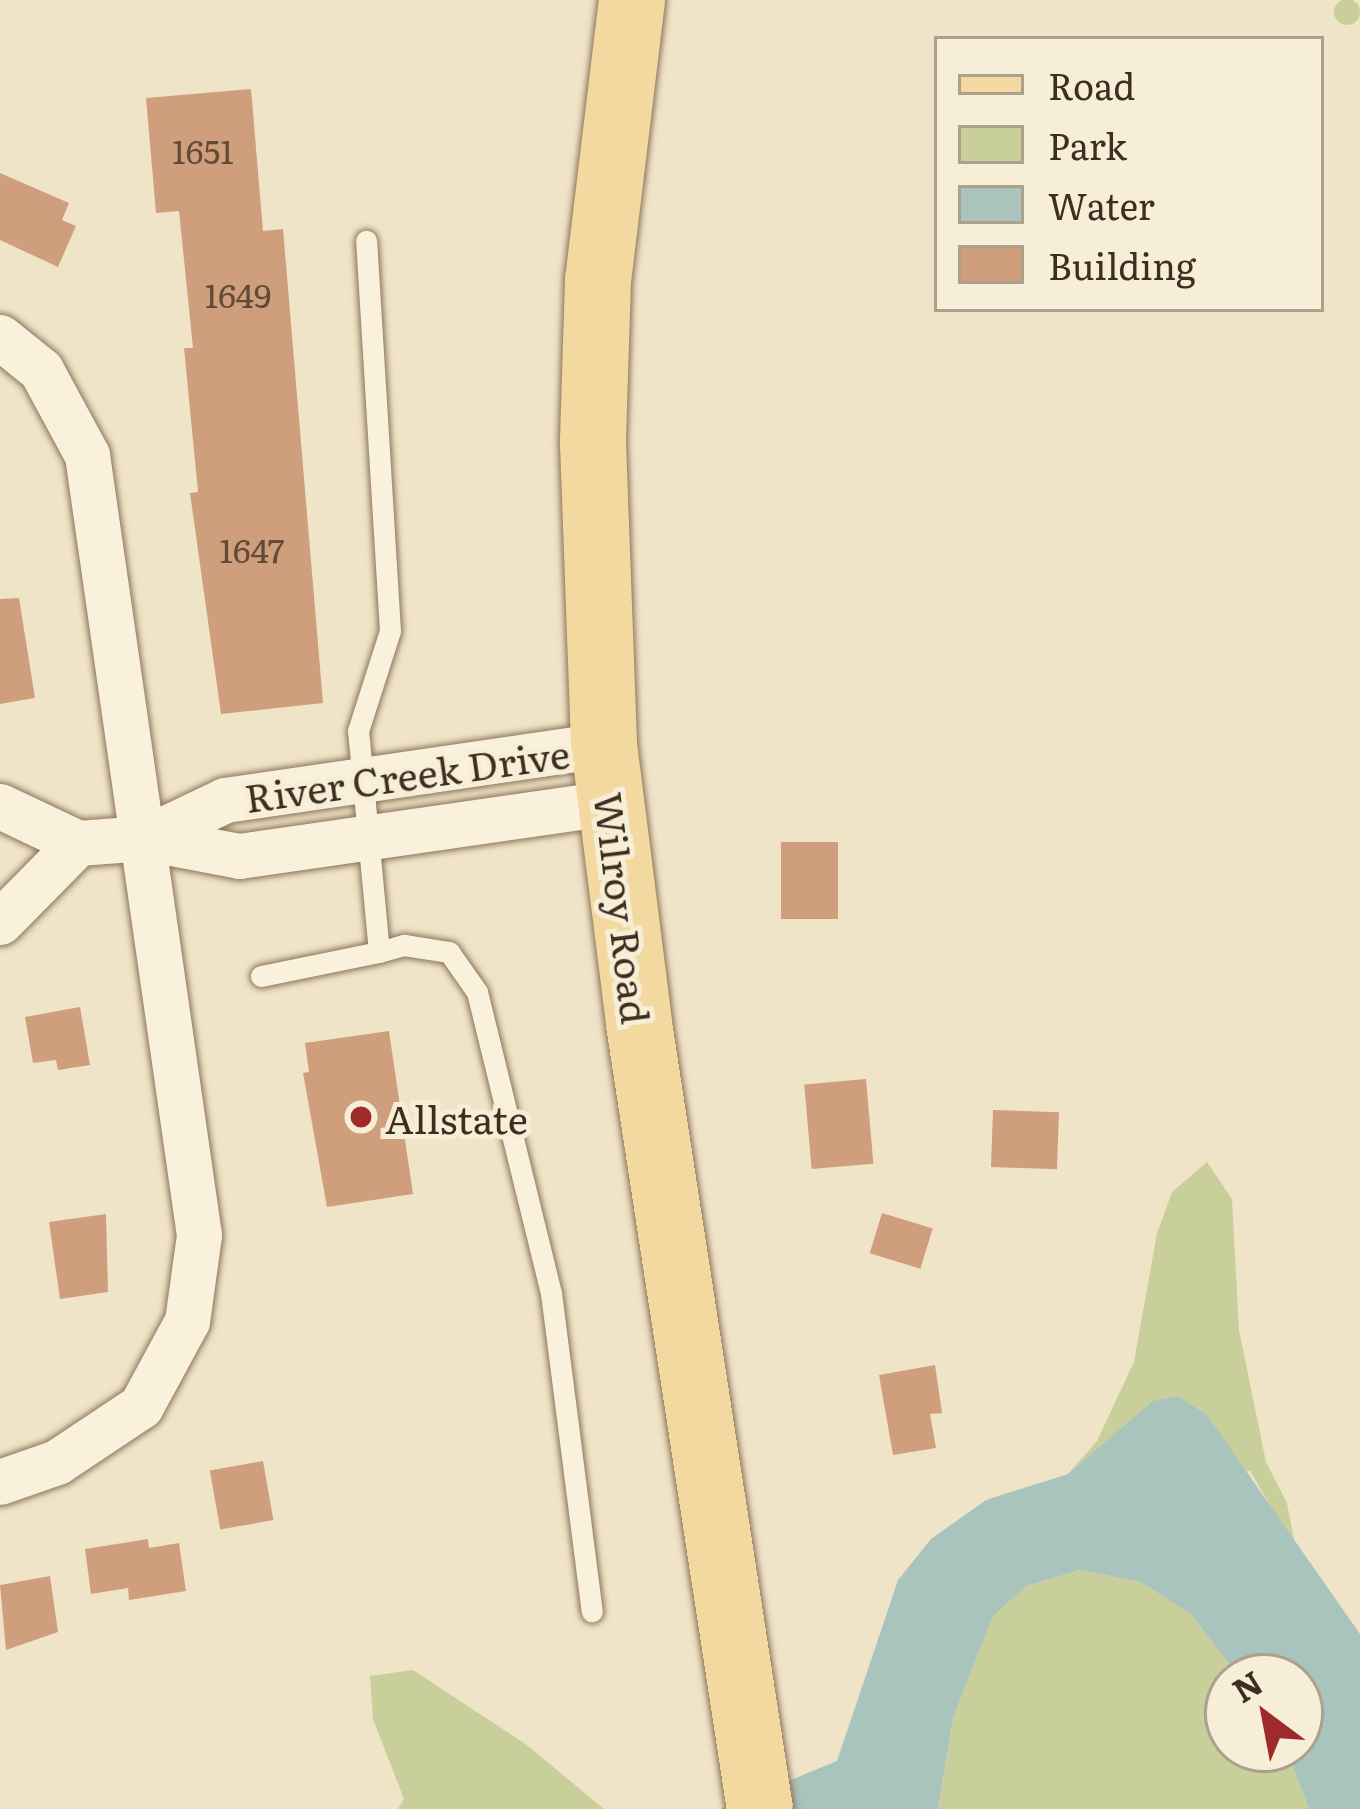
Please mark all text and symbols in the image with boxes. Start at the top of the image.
legend [934,36,1324,312]
text: Road [1048,58,1135,111]
text: Park [1048,118,1127,171]
house number: 1651 [172,130,234,170]
text: Water [1048,178,1155,231]
text: Building [1048,238,1196,291]
house number: 1649 [205,274,271,314]
house number: 1647 [220,529,284,569]
street label: River Creek Drive [242,728,572,820]
street label: Wilroy Road [587,790,661,1026]
place label: Allstate [385,1094,528,1140]
marker: Allstate [348,1104,374,1130]
north arrow [1204,1653,1324,1773]
text: N [1222,1656,1271,1713]

